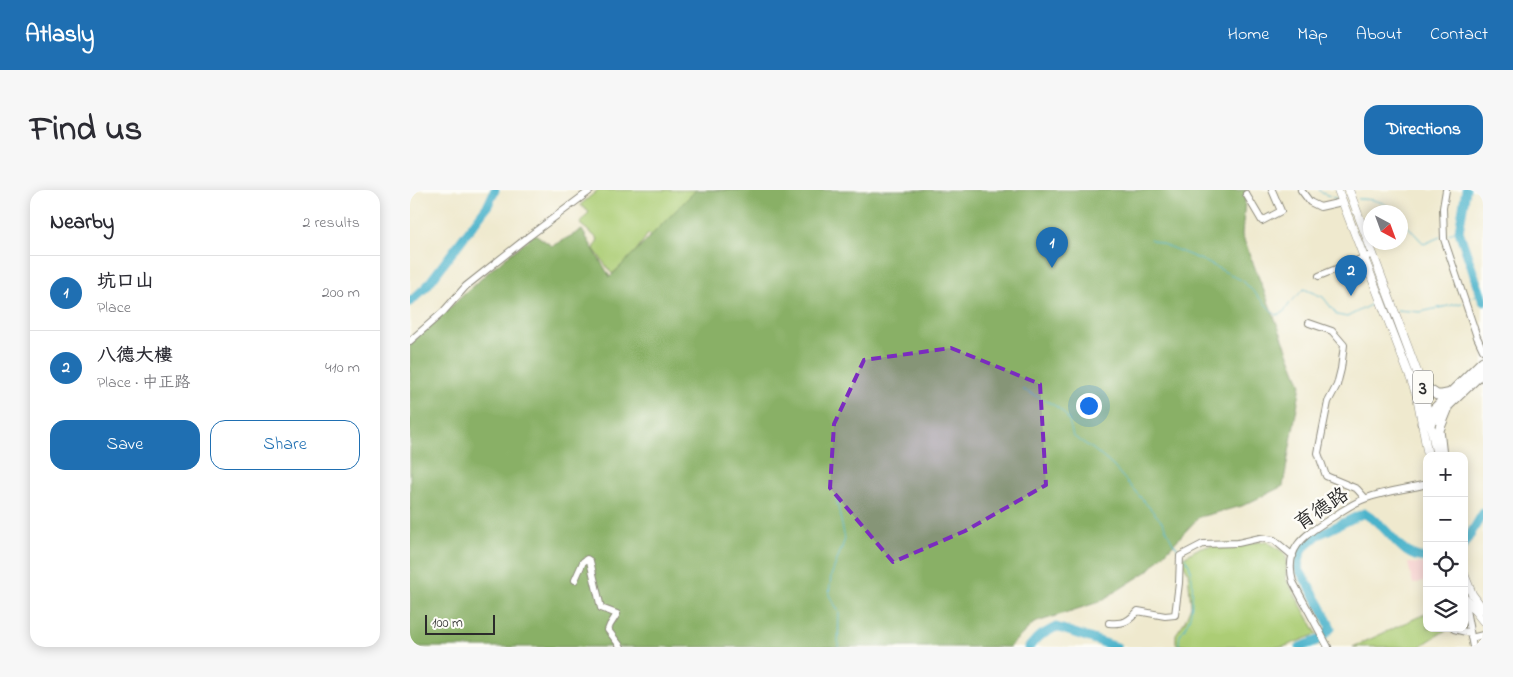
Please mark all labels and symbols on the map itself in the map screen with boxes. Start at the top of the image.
north arrow [1363,205,1408,250]
pin: 1 [1036,227,1068,268]
pin: 2 [1335,255,1367,296]
road number: 3 [1413,370,1433,403]
your location [1076,393,1102,419]
street label: 育德路 [1289,481,1356,539]
scale bar [425,612,495,635]

